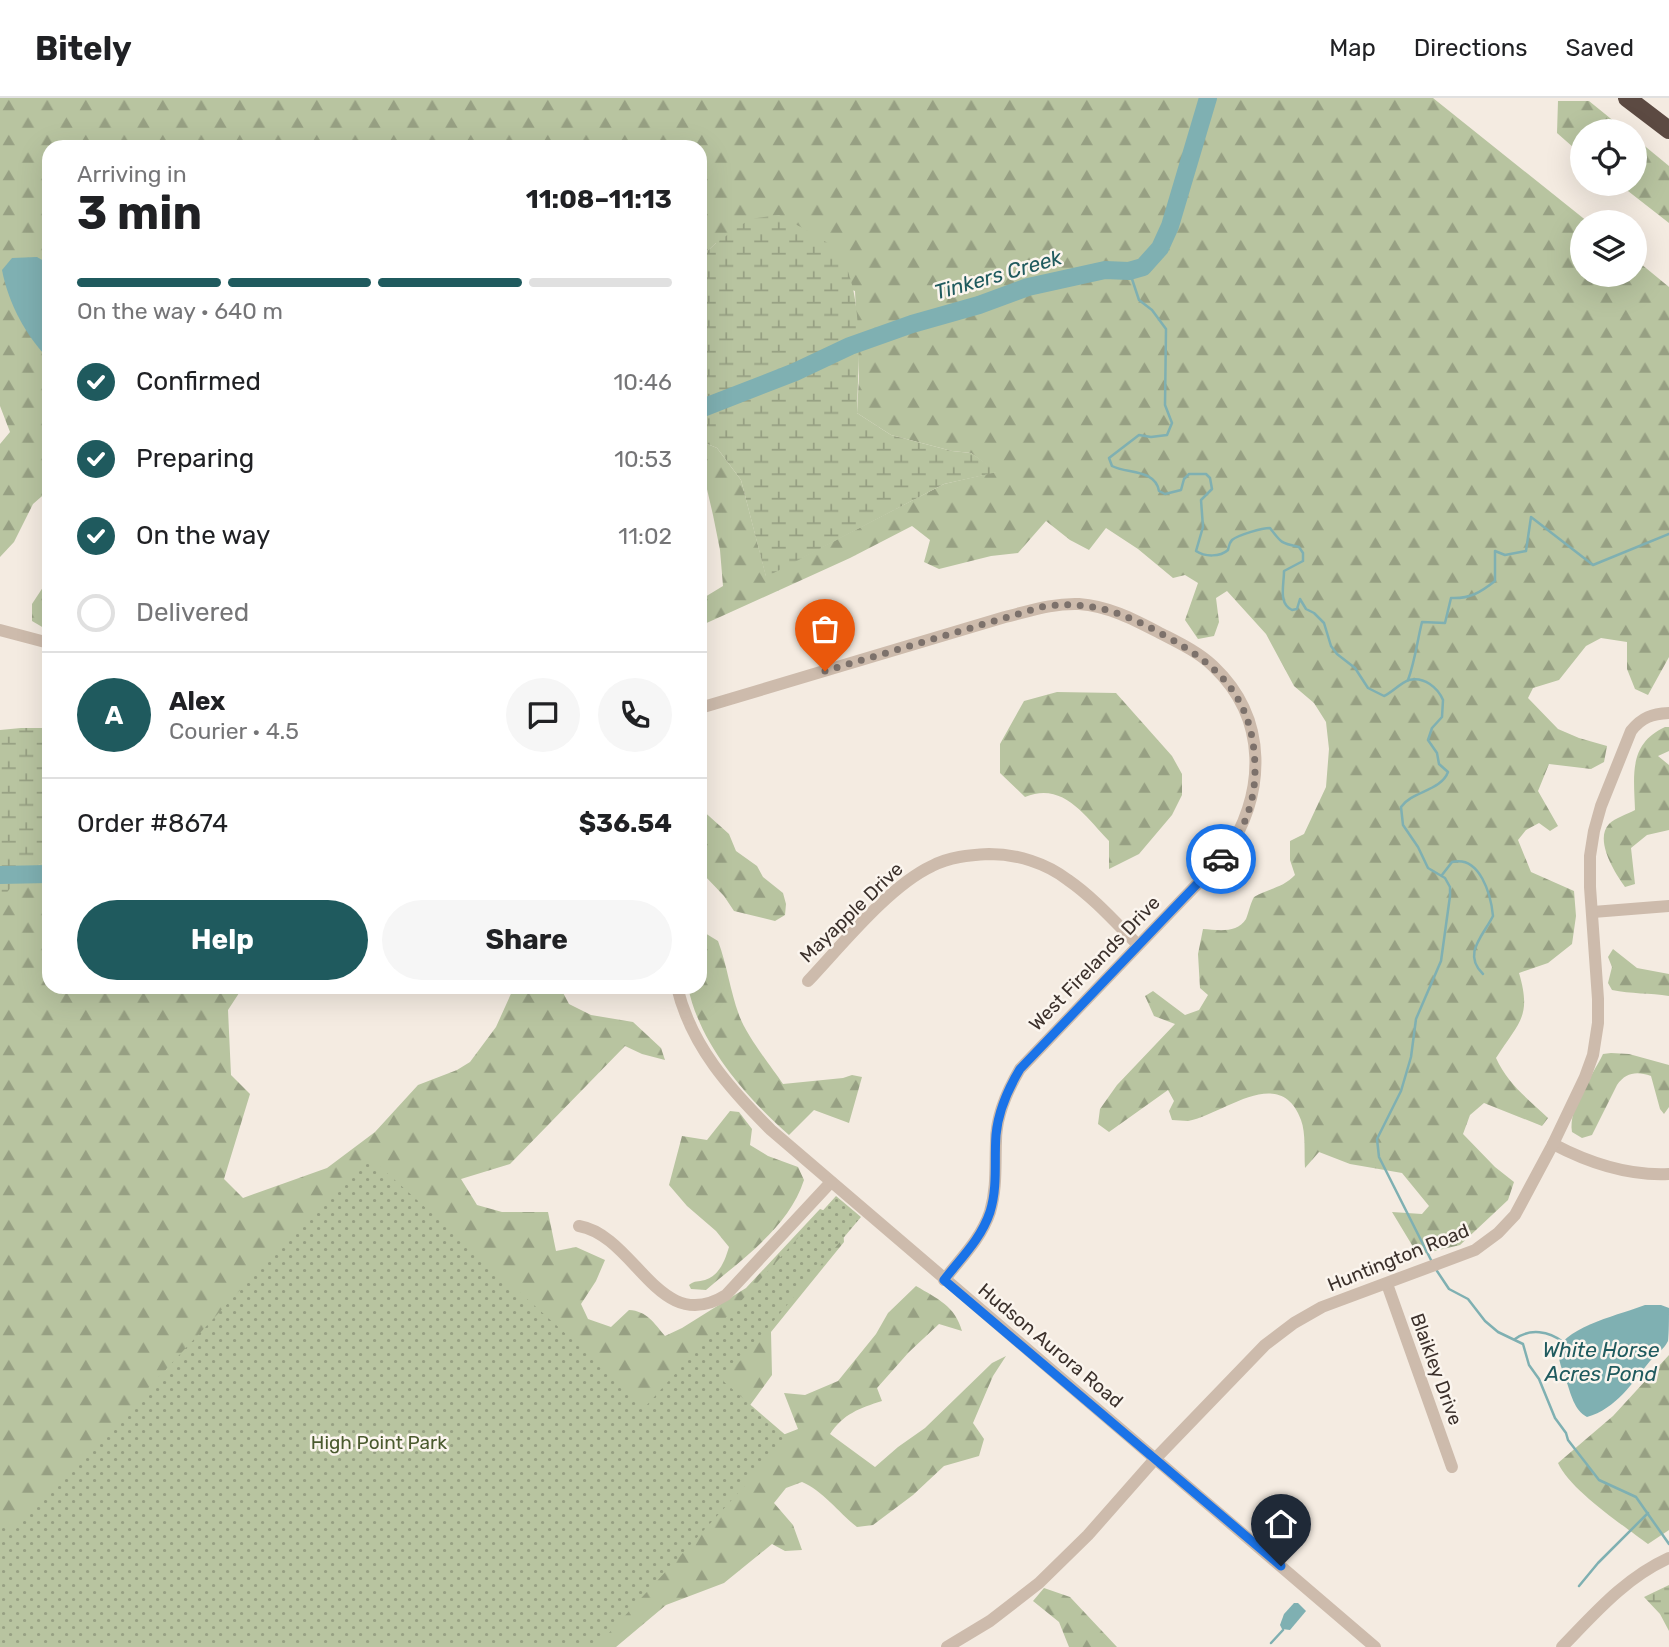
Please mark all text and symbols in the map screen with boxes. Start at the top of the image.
text: Bitely [35,29,132,68]
text: Map [1329,34,1376,62]
text: Directions [1414,34,1527,62]
text: Saved [1565,34,1634,62]
map controls [1570,119,1647,287]
button: locate [1570,119,1647,196]
text: Arriving in [77,160,187,188]
text: 11:08–11:13 [526,184,672,215]
text: 3 min [77,186,202,241]
button: layers [1570,210,1647,287]
water label: Tinkers Creek [931,244,1066,305]
text: On the way · 640 m [77,297,283,325]
icon: check [77,363,115,401]
text: Confirmed [136,366,261,397]
text: 10:46 [614,368,672,396]
icon: check [77,440,115,478]
text: Preparing [136,443,254,474]
text: 10:53 [614,445,672,473]
icon: check [77,517,115,555]
text: On the way [136,520,270,551]
text: 11:02 [618,522,672,550]
text: Delivered [136,597,249,628]
pin [795,599,855,671]
icon: bag [806,610,844,648]
button: chat [506,678,580,752]
button: phone [598,678,672,752]
text: Alex [169,686,225,717]
text: A [105,700,123,731]
text: Courier · 4.5 [169,717,299,745]
text: Order #8674 [77,808,228,839]
text: $36.54 [579,808,672,839]
courier [1186,824,1256,894]
icon: car [1202,840,1240,878]
street label: Mayapple Drive [795,857,908,967]
street label: West Firelands Drive [1024,891,1165,1036]
button: Help [77,900,368,980]
button: Share [382,900,672,980]
street label: Huntington Road [1324,1219,1472,1296]
street label: Hudson Aurora Road [974,1278,1128,1413]
street label: Blaikley Drive [1406,1310,1467,1428]
water label: White Horse Acres Pond [1543,1337,1660,1386]
park label: High Point Park [311,1431,447,1454]
pin [1251,1494,1311,1566]
icon: home [1262,1505,1300,1543]

